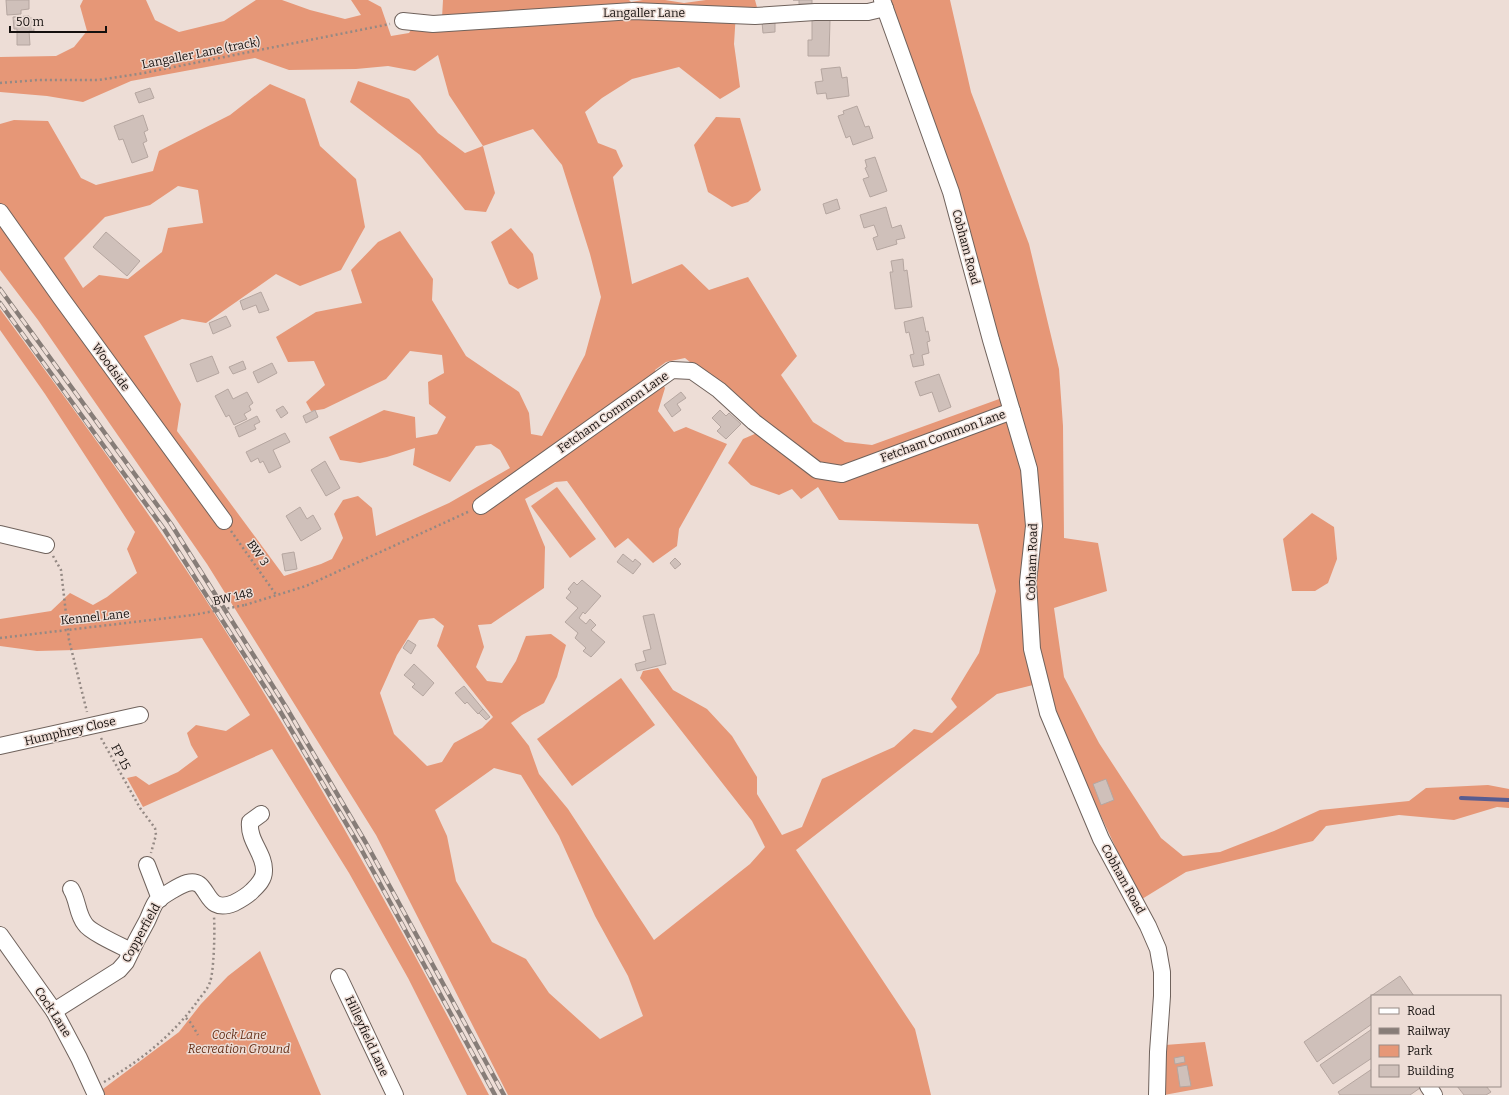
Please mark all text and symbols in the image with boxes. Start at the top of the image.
street label: Langaller Lane [603,6,685,20]
scale bar [10,8,106,34]
text: 50 m [16,15,45,29]
street label: Langaller Lane (track) [140,34,262,71]
street label: Cobham Road [949,208,983,286]
street label: Woodside [89,341,133,393]
street label: Fetcham Common Lane [555,368,671,456]
street label: Fetcham Common Lane [879,407,1007,465]
street label: Cobham Road [1024,523,1040,601]
street label: BW 3 [244,537,272,569]
street label: BW 148 [212,586,254,608]
street label: Kennel Lane [60,606,130,628]
street label: Humphrey Close [23,714,117,748]
street label: FP 15 [108,742,134,772]
street label: Cobham Road [1098,842,1148,916]
street label: Copperfield [119,901,163,965]
street label: Cock Lane [32,984,74,1040]
street label: Hilleyfield Lane [342,994,392,1078]
legend [1371,995,1501,1087]
text: Road [1407,1004,1435,1018]
text: Railway [1407,1024,1451,1038]
park label: Cock Lane Recreation Ground [188,1028,290,1056]
text: Park [1407,1044,1433,1058]
text: Building [1407,1064,1454,1078]

